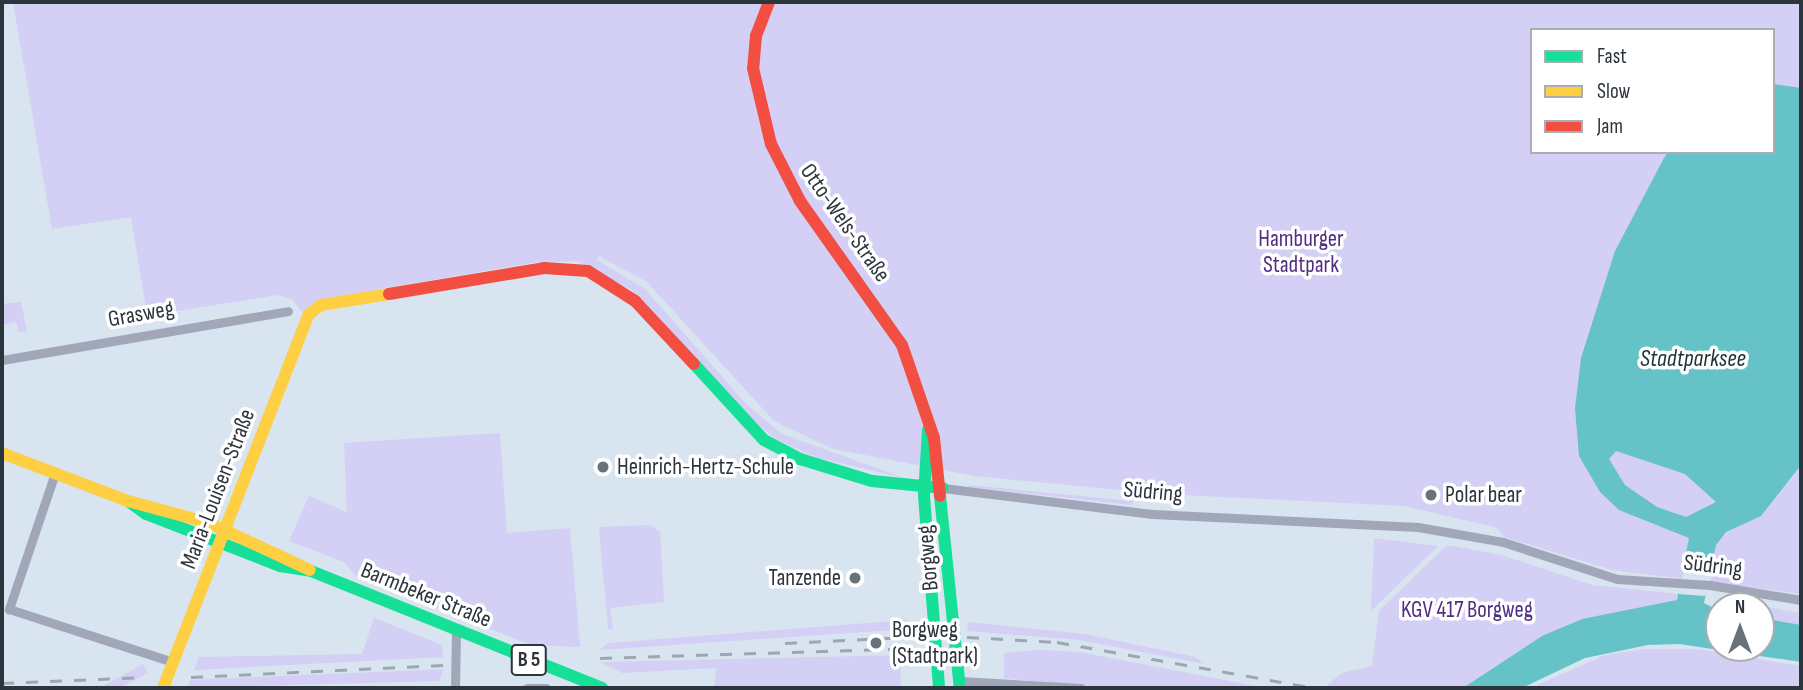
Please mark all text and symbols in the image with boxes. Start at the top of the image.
legend [1530,28,1775,154]
text: Fast [1597,44,1627,69]
text: Slow [1597,79,1630,104]
text: Jam [1597,114,1623,139]
street label: Otto-Wels-Straße [794,159,896,287]
park label: Hamburger Stadtpark [1258,225,1344,279]
street label: Grasweg [106,295,176,333]
water label: Stadtparksee [1640,345,1746,373]
street label: Maria-Louisen-Straße [175,405,261,573]
place label: Heinrich-Hertz-Schule [617,453,794,481]
marker: Heinrich-Hertz-Schule [595,459,611,475]
street label: Südring [1122,476,1184,508]
place label: Polar bear [1445,481,1522,509]
marker: Polar bear [1423,487,1439,503]
street label: Borgweg [911,524,945,592]
street label: Südring [1682,549,1744,583]
street label: Barmbeker Straße [357,556,495,634]
place label: Tanzende [769,564,841,592]
marker: Tanzende [847,570,863,586]
north arrow [1705,592,1775,662]
park label: KGV 417 Borgweg [1401,596,1533,624]
text: N [1735,596,1745,619]
place label: Borgweg (Stadtpark) [892,616,978,670]
marker: Borgweg (Stadtpark) [866,633,886,653]
road number: B 5 [510,642,548,678]

